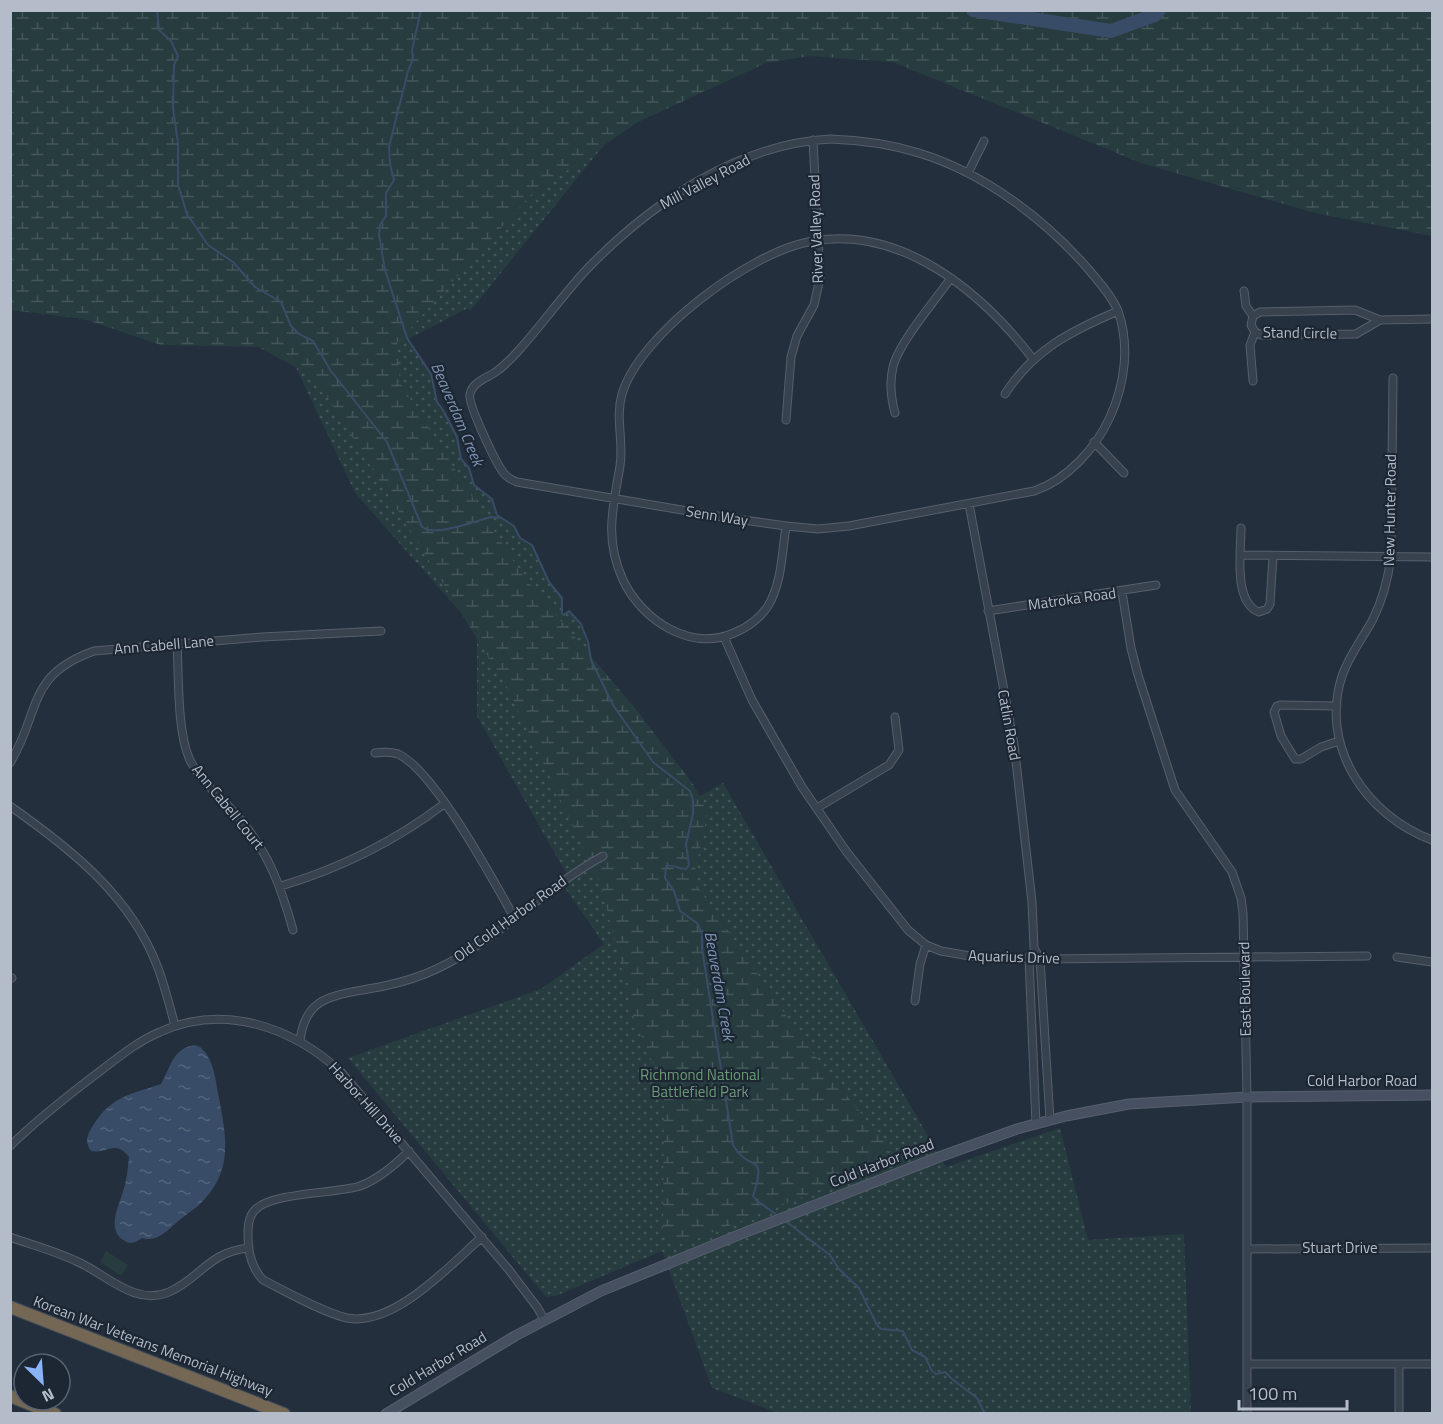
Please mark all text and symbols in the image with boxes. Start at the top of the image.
street label: Mill Valley Road [656,148,754,215]
street label: River Valley Road [802,174,829,284]
street label: Stand Circle [1263,320,1337,345]
water label: Beaverdam Creek [425,358,491,471]
street label: New Hunter Road [1377,454,1402,566]
street label: Senn Way [684,499,750,532]
street label: Matroka Road [1026,581,1117,616]
street label: Ann Cabell Lane [113,629,215,660]
street label: Catlin Road [992,688,1027,762]
street label: Ann Cabell Court [187,759,271,855]
street label: Old Cold Harbor Road [448,870,571,968]
water label: Beaverdam Creek [699,929,742,1044]
street label: East Boulevard [1232,941,1257,1037]
street label: Aquarius Drive [968,943,1060,970]
street label: Harbor Hill Drive [323,1056,410,1149]
park label: Richmond National Battlefield Park [640,1063,760,1103]
street label: Cold Harbor Road [1307,1069,1417,1092]
street label: Cold Harbor Road [826,1132,937,1193]
street label: Stuart Drive [1302,1236,1378,1259]
street label: Korean War Veterans Memorial Highway [30,1289,276,1402]
street label: Cold Harbor Road [385,1325,491,1402]
north arrow [12,1352,72,1412]
scale bar [1239,1373,1347,1411]
text: 100 m [1248,1380,1297,1407]
text: N [38,1382,58,1409]

